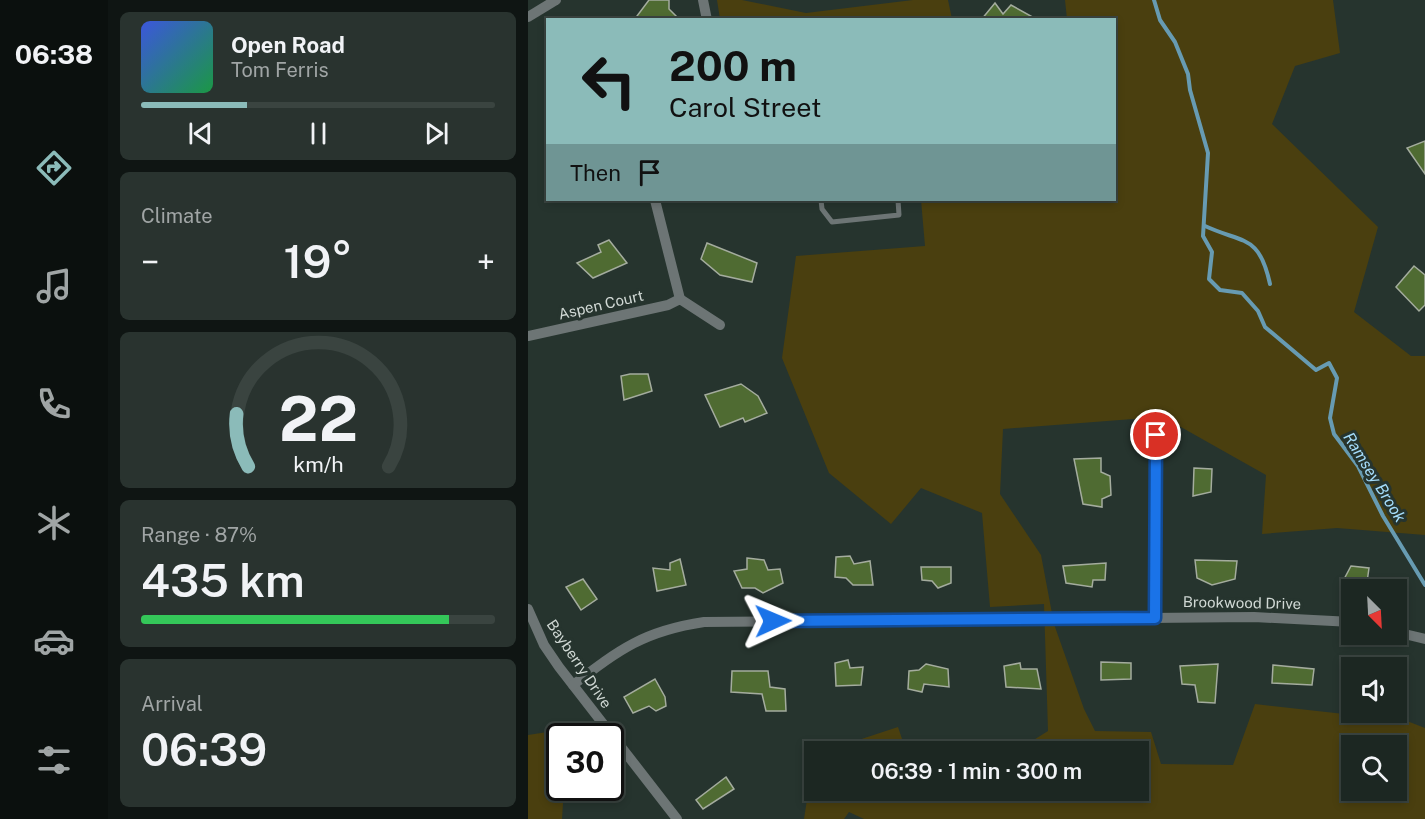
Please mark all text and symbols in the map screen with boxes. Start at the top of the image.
text: Open Road [231,32,345,58]
text: 06:38 [15,38,93,70]
text: 200 m [669,41,797,90]
icon: left [570,42,648,120]
text: Tom Ferris [231,58,329,82]
text: Carol Street [669,91,822,123]
icon: previous [184,117,217,150]
icon: pause [302,117,335,150]
icon: next [420,117,453,150]
icon: directions [33,147,75,189]
icon: arrive [633,156,666,189]
text: Then [570,160,621,186]
text: Climate [141,204,213,228]
text: 19° [284,235,352,288]
text: − [141,243,159,281]
text: + [477,243,495,281]
icon: music [33,265,75,307]
street label: Aspen Court [557,286,645,323]
text: 22 [278,382,358,455]
icon: phone [33,383,75,425]
pin [1130,409,1181,460]
icon: arrive [1139,418,1172,451]
water label: Ramsey Brook [1339,429,1410,526]
text: km/h [293,452,343,477]
icon: climate [33,502,75,544]
text: Range · 87% [141,523,257,547]
text: 435 km [141,554,305,607]
north arrow [1341,579,1407,645]
map controls [1341,579,1407,801]
position arrow [741,589,805,653]
street label: Brookwood Drive [1183,593,1301,612]
street label: Bayberry Drive [544,616,615,711]
icon: car [33,620,75,662]
button: sound [1341,657,1407,723]
text: Arrival [141,692,203,716]
text: 06:39 [141,723,267,776]
speed limit sign: 30 [546,723,624,801]
button: search [1341,735,1407,801]
icon: filters [33,739,75,781]
text: 06:39 · 1 min · 300 m [871,758,1082,784]

